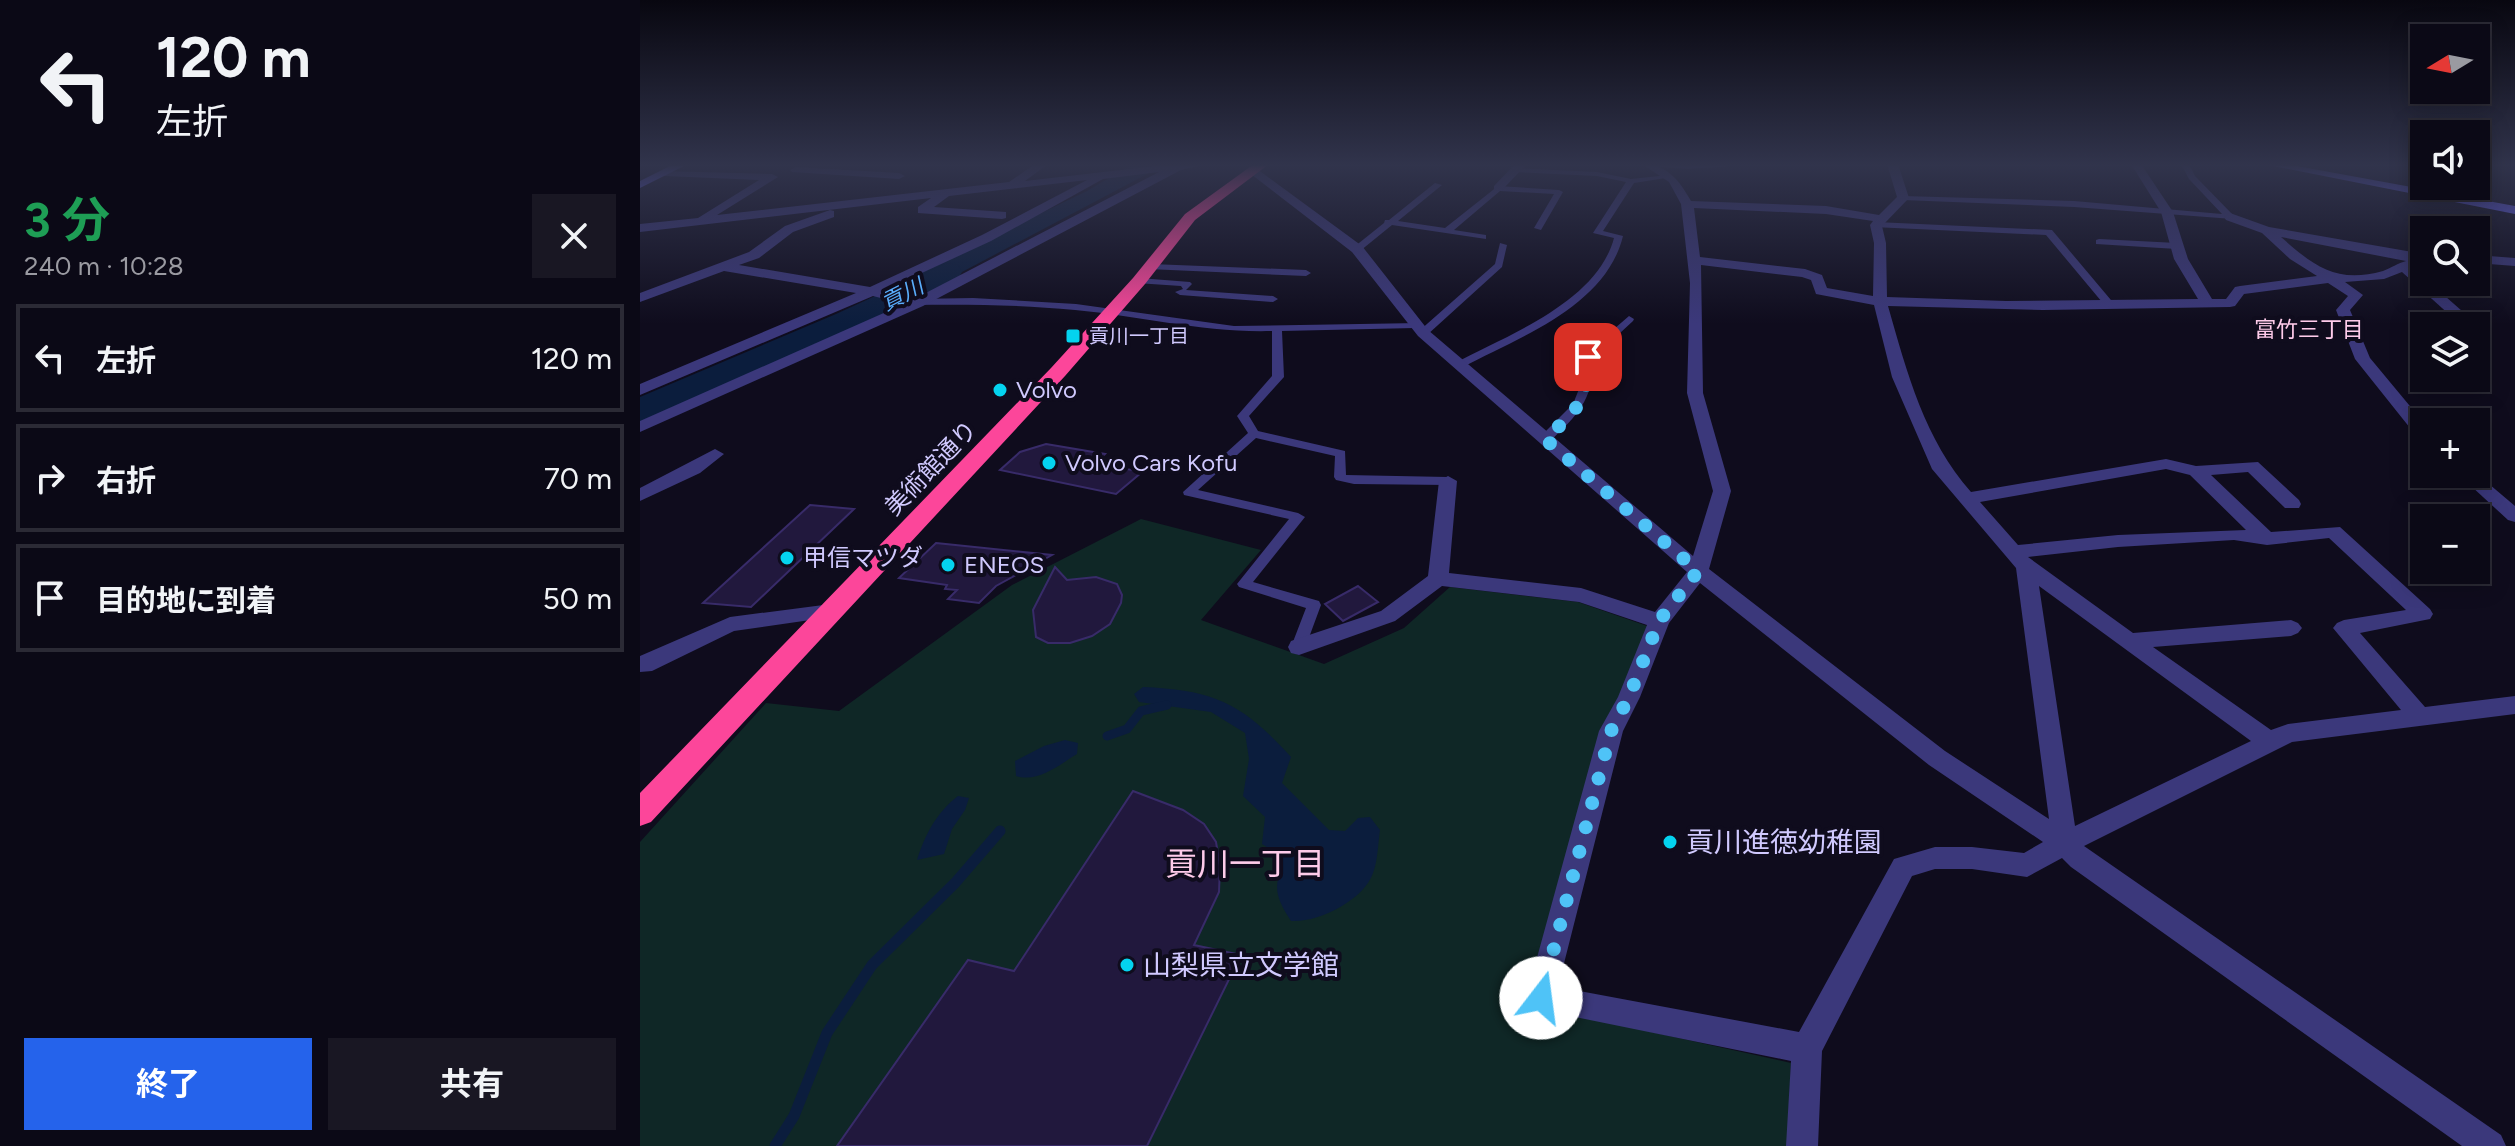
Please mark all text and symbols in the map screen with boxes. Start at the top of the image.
text: 120 m [156,24,311,91]
north arrow [2410,24,2490,104]
map controls [2410,24,2490,584]
icon: left [24,32,128,136]
text: 左折 [156,100,228,143]
button: sound [2410,120,2490,200]
text: 3 分 [24,191,110,249]
button: close [532,194,616,278]
button: search [2410,216,2490,296]
text: 240 m · 10:28 [24,250,184,282]
water label: 貢川 [876,272,930,316]
button: layers [2410,312,2490,392]
district label: 富竹三丁目 [2254,316,2364,343]
pin [1554,323,1622,391]
place label: 貢川一丁目 [1089,324,1189,348]
marker: 貢川一丁目 [1064,327,1082,345]
icon: arrive [1566,335,1610,379]
icon: left [28,336,72,380]
text: 120 m [531,340,612,377]
text: 左折 [96,342,156,379]
place label: Volvo [1016,375,1077,404]
marker: Volvo [991,381,1009,399]
button: + [2410,408,2490,488]
street label: 美術館通り [879,414,983,521]
place label: Volvo Cars Kofu [1065,448,1237,477]
marker: Volvo Cars Kofu [1040,454,1058,472]
icon: right [28,456,72,500]
text: 70 m [544,460,612,497]
text: 右折 [96,462,156,499]
button: − [2410,504,2490,584]
place label: 甲信マツダ [803,543,923,572]
marker: 甲信マツダ [778,549,796,567]
place label: ENEOS [964,550,1044,579]
marker: ENEOS [939,556,957,574]
icon: arrive [28,576,72,620]
text: 50 m [543,580,612,617]
text: 目的地に到着 [96,582,276,619]
place label: 貢川進徳幼稚園 [1686,825,1882,859]
marker: 貢川進徳幼稚園 [1661,833,1679,851]
district label: 貢川一丁目 [1165,845,1325,883]
place label: 山梨県立文学館 [1143,948,1339,982]
marker: 山梨県立文学館 [1118,956,1136,974]
position arrow [1499,956,1583,1040]
button: 終了 [24,1038,312,1130]
button: 共有 [328,1038,616,1130]

